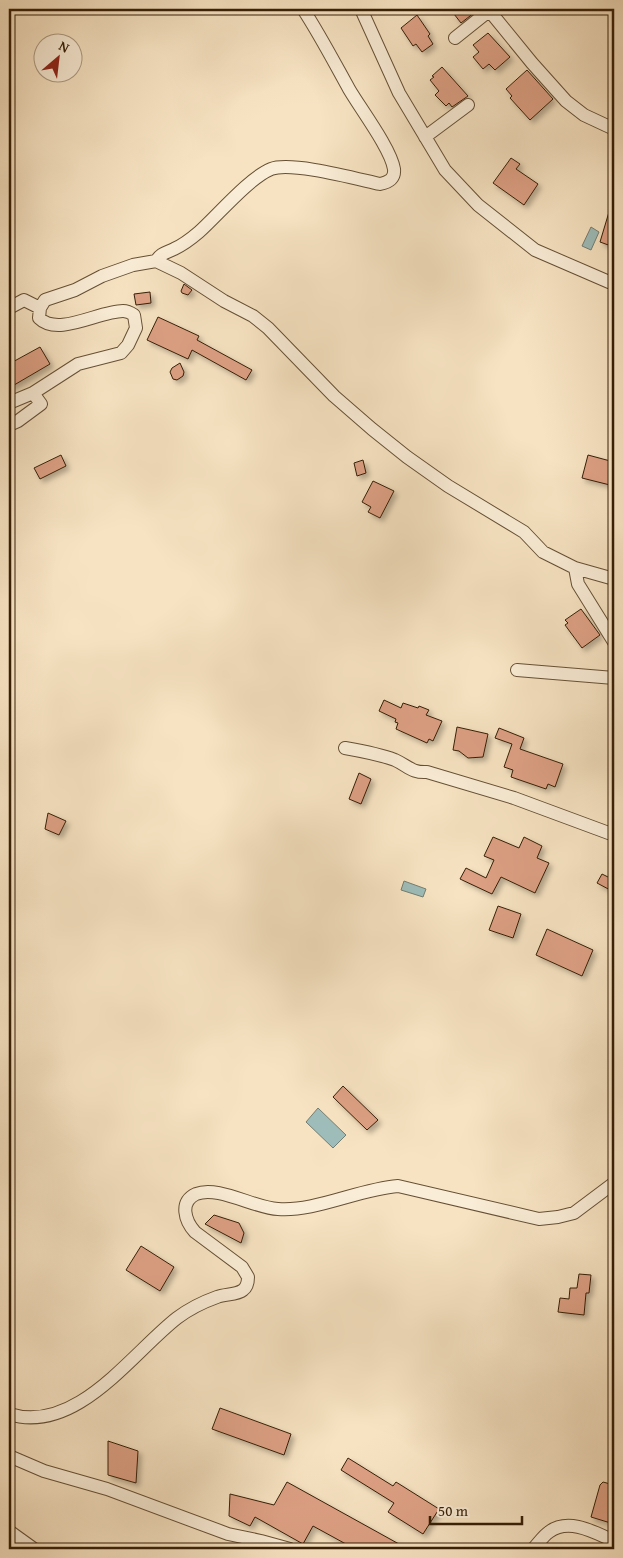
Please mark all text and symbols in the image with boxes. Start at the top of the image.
north arrow [32,32,82,82]
text: N [55,35,73,58]
scale bar [430,1493,523,1525]
text: 50 m [438,1500,469,1521]

